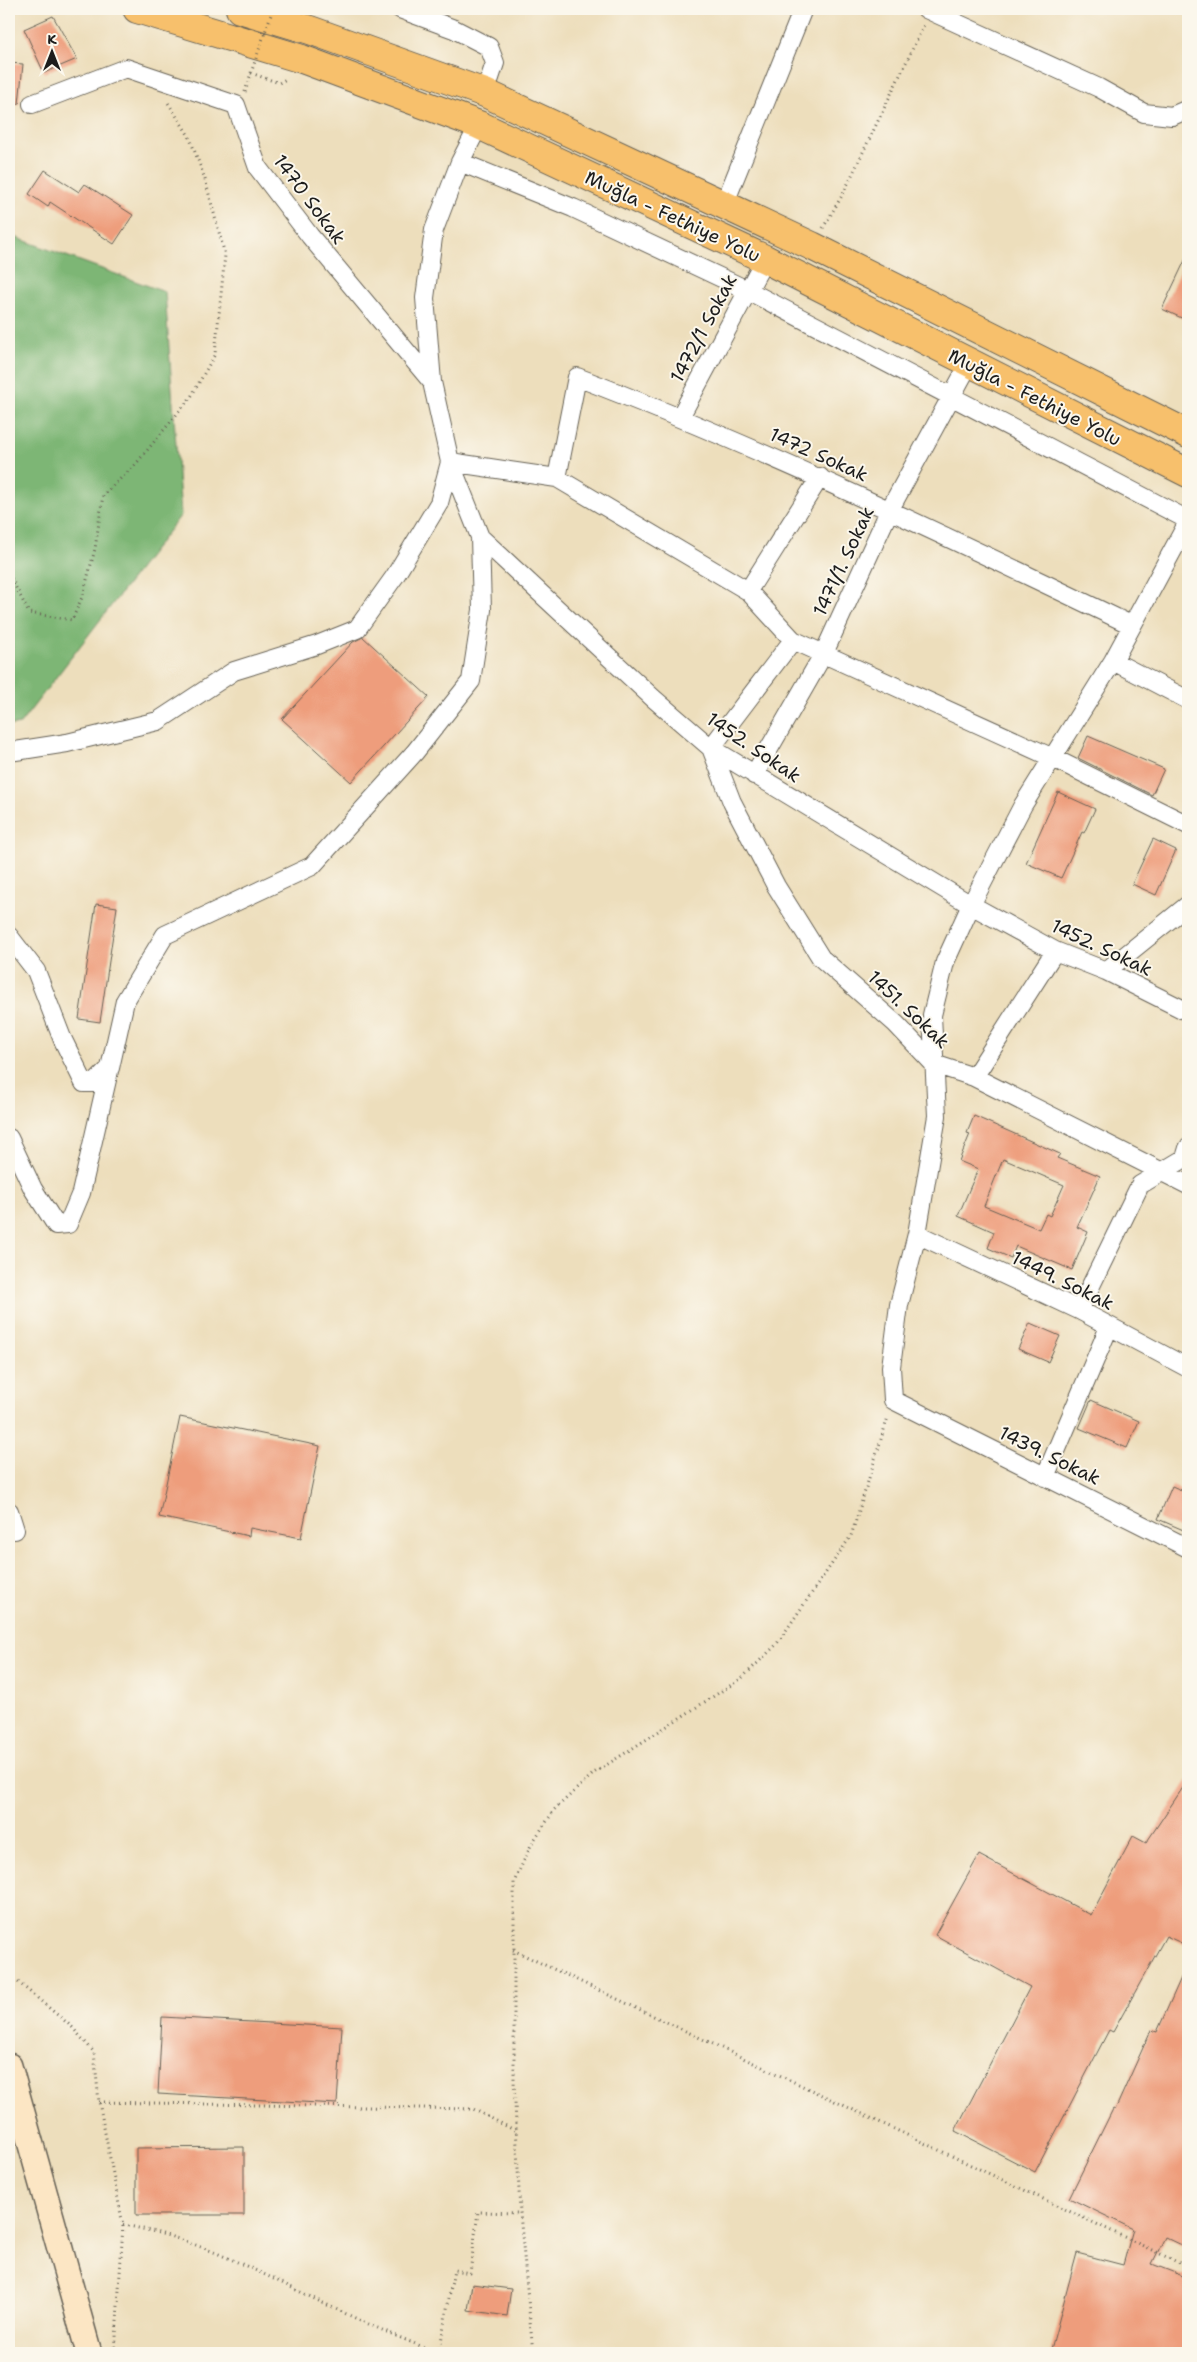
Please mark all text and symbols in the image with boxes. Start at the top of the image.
north arrow [28,28,78,78]
text: K [47,30,57,48]
street label: 1470 Sokak [268,149,352,249]
street label: Muğla - Fethiye Yolu [581,165,764,268]
street label: 1472/1 Sokak [664,269,743,387]
street label: Muğla - Fethiye Yolu [944,343,1125,452]
street label: 1472 Sokak [766,422,872,487]
street label: 1471/1. Sokak [807,502,880,620]
street label: 1452. Sokak [702,707,806,788]
street label: 1452. Sokak [1047,913,1157,982]
street label: 1451. Sokak [862,965,955,1054]
street label: 1449. Sokak [1007,1245,1118,1316]
street label: 1439. Sokak [995,1420,1105,1491]

